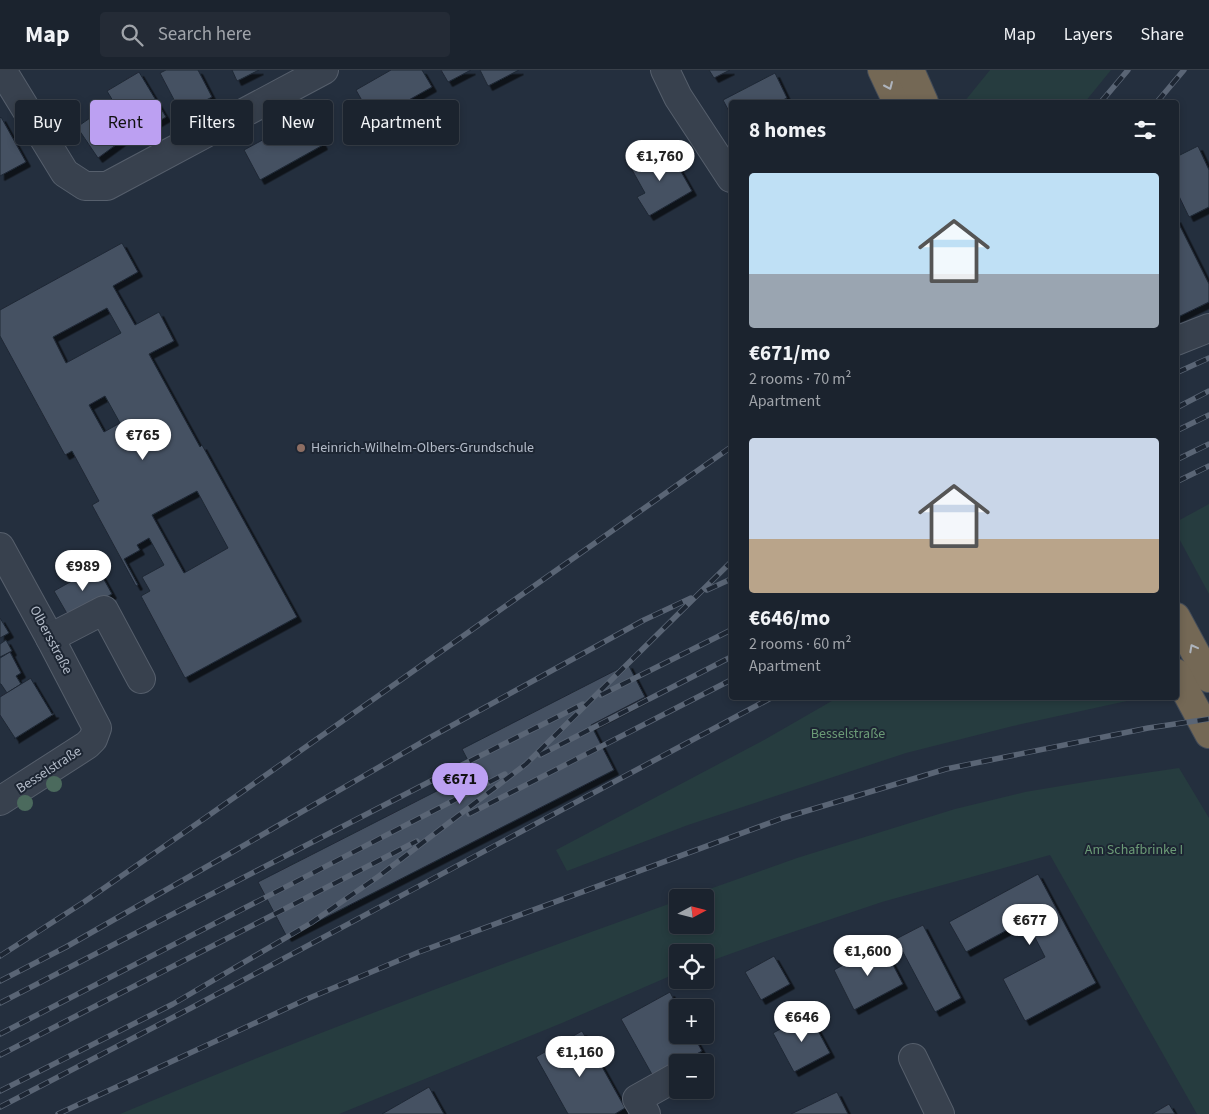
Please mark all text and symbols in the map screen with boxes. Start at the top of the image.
search box [100,12,450,57]
text: Map [25,17,70,52]
icon: search [118,21,146,49]
text: Search here [158,21,251,48]
text: Map [1004,22,1036,47]
text: Layers [1064,22,1113,47]
text: Share [1141,22,1184,47]
one-way arrow [883,81,894,90]
chip: Buy [15,100,80,145]
chip: Rent [90,100,161,145]
chip: Filters [171,100,253,145]
chip: New [263,100,333,145]
chip: Apartment [343,100,459,145]
text: 8 homes [749,115,826,145]
icon: filters [1131,116,1159,144]
pin: €1,760 [619,140,701,182]
text: €1,760 [636,145,684,167]
icon: home [909,206,999,296]
text: €671/mo [749,338,830,368]
text: 2 rooms · 70 m² [749,368,851,390]
text: Apartment [749,390,821,412]
pin: €765 [113,418,173,461]
text: €765 [126,424,160,446]
place label: Heinrich-Wilhelm-Olbers-Grundschule [311,438,534,458]
marker: Heinrich-Wilhelm-Olbers-Grundschule [295,442,307,454]
icon: home [909,471,999,561]
pin: €989 [53,550,113,592]
text: €989 [66,555,100,577]
street label: Olbersstraße [25,602,77,678]
text: €646/mo [749,603,830,633]
text: 2 rooms · 60 m² [749,633,851,655]
one-way arrow [1189,644,1199,653]
text: Apartment [749,655,821,677]
park label: Besselstraße [811,724,885,744]
street label: Besselstraße [12,741,86,799]
pin: €671 [430,762,490,805]
text: €671 [443,768,477,790]
park label: Am Schafbrinke I [1085,840,1183,860]
north arrow [669,889,714,934]
map controls [669,889,714,1099]
pin: €677 [1000,904,1060,946]
text: €677 [1013,909,1047,931]
pin: €1,600 [827,934,909,977]
text: €1,600 [844,940,892,962]
button: locate [669,944,714,989]
button: + [669,999,714,1044]
pin: €646 [772,1000,832,1043]
text: €646 [785,1006,819,1028]
pin: €1,160 [539,1036,621,1078]
text: €1,160 [556,1041,604,1063]
button: − [669,1054,714,1099]

